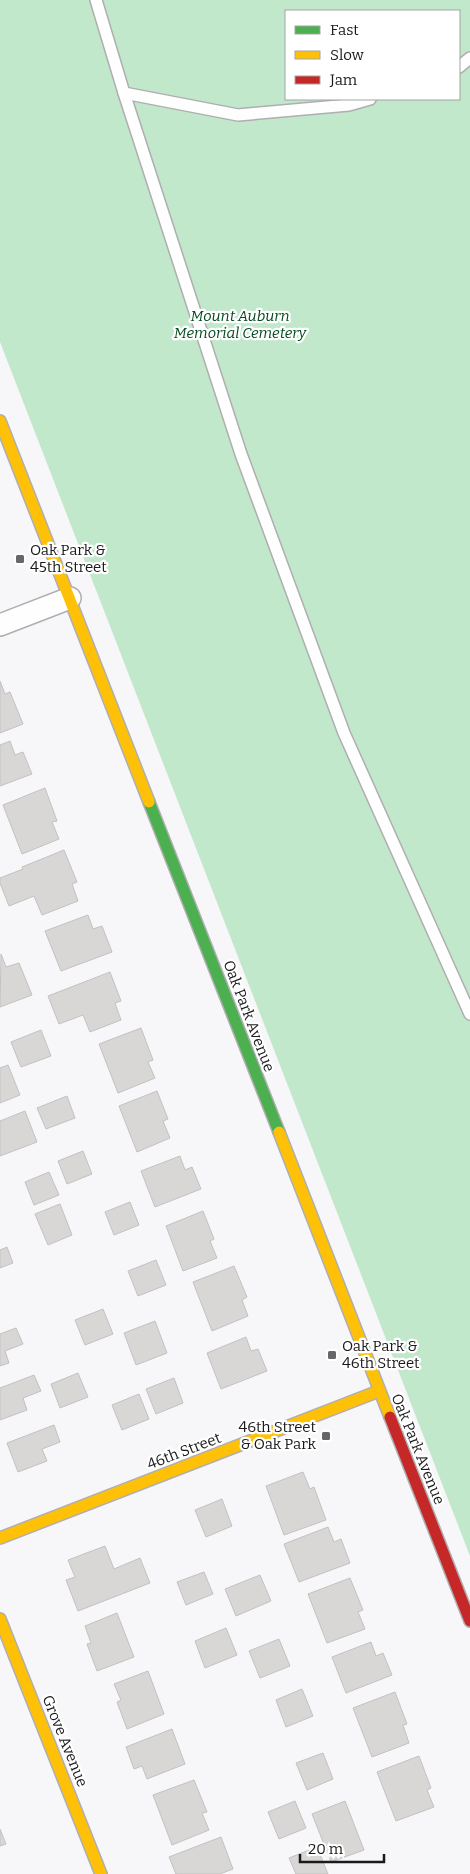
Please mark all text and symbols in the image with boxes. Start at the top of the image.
legend [285,10,460,100]
text: Fast [330,21,359,39]
text: Slow [330,46,365,64]
text: Jam [329,71,358,89]
park label: Mount Auburn Memorial Cemetery [174,307,308,342]
place label: Oak Park & 45th Street [30,541,107,576]
marker: Oak Park & 45th Street [14,553,26,565]
street label: Oak Park Avenue [219,958,279,1074]
place label: Oak Park & 46th Street [342,1337,420,1372]
marker: Oak Park & 46th Street [326,1349,338,1361]
street label: Oak Park Avenue [388,1391,448,1507]
place label: 46th Street & Oak Park [238,1418,317,1453]
street label: 46th Street [145,1429,224,1473]
marker: 46th Street & Oak Park [320,1430,332,1442]
street label: Grove Avenue [38,1693,92,1789]
scale bar [300,1832,384,1864]
text: 20 m [308,1840,344,1858]

